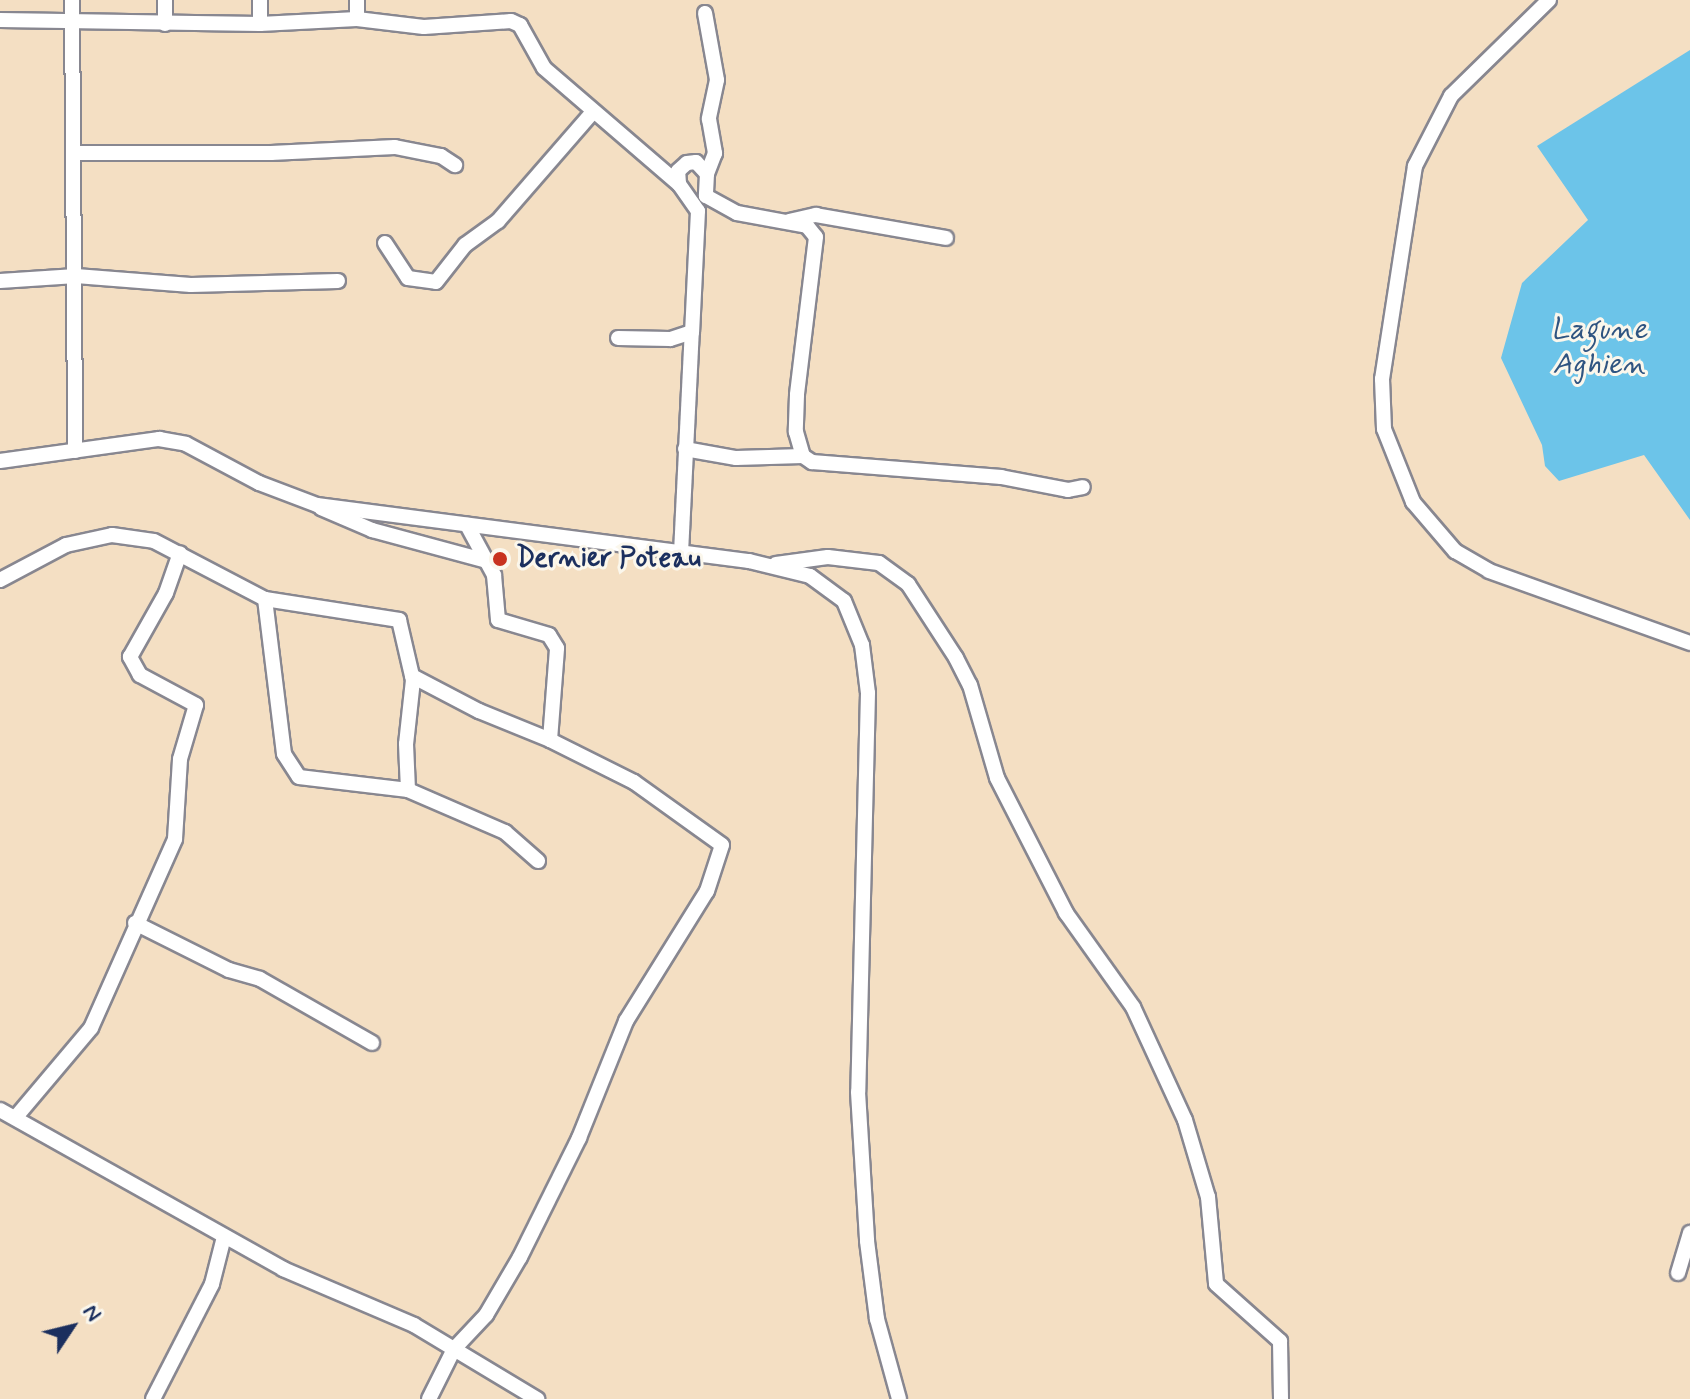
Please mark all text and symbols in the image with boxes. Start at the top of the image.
water label: Lagune Aghien [1551,312,1647,382]
place label: Dernier Poteau [516,542,695,576]
marker: Dernier Poteau [491,550,509,568]
north arrow [32,1287,112,1367]
text: N [76,1299,107,1327]

